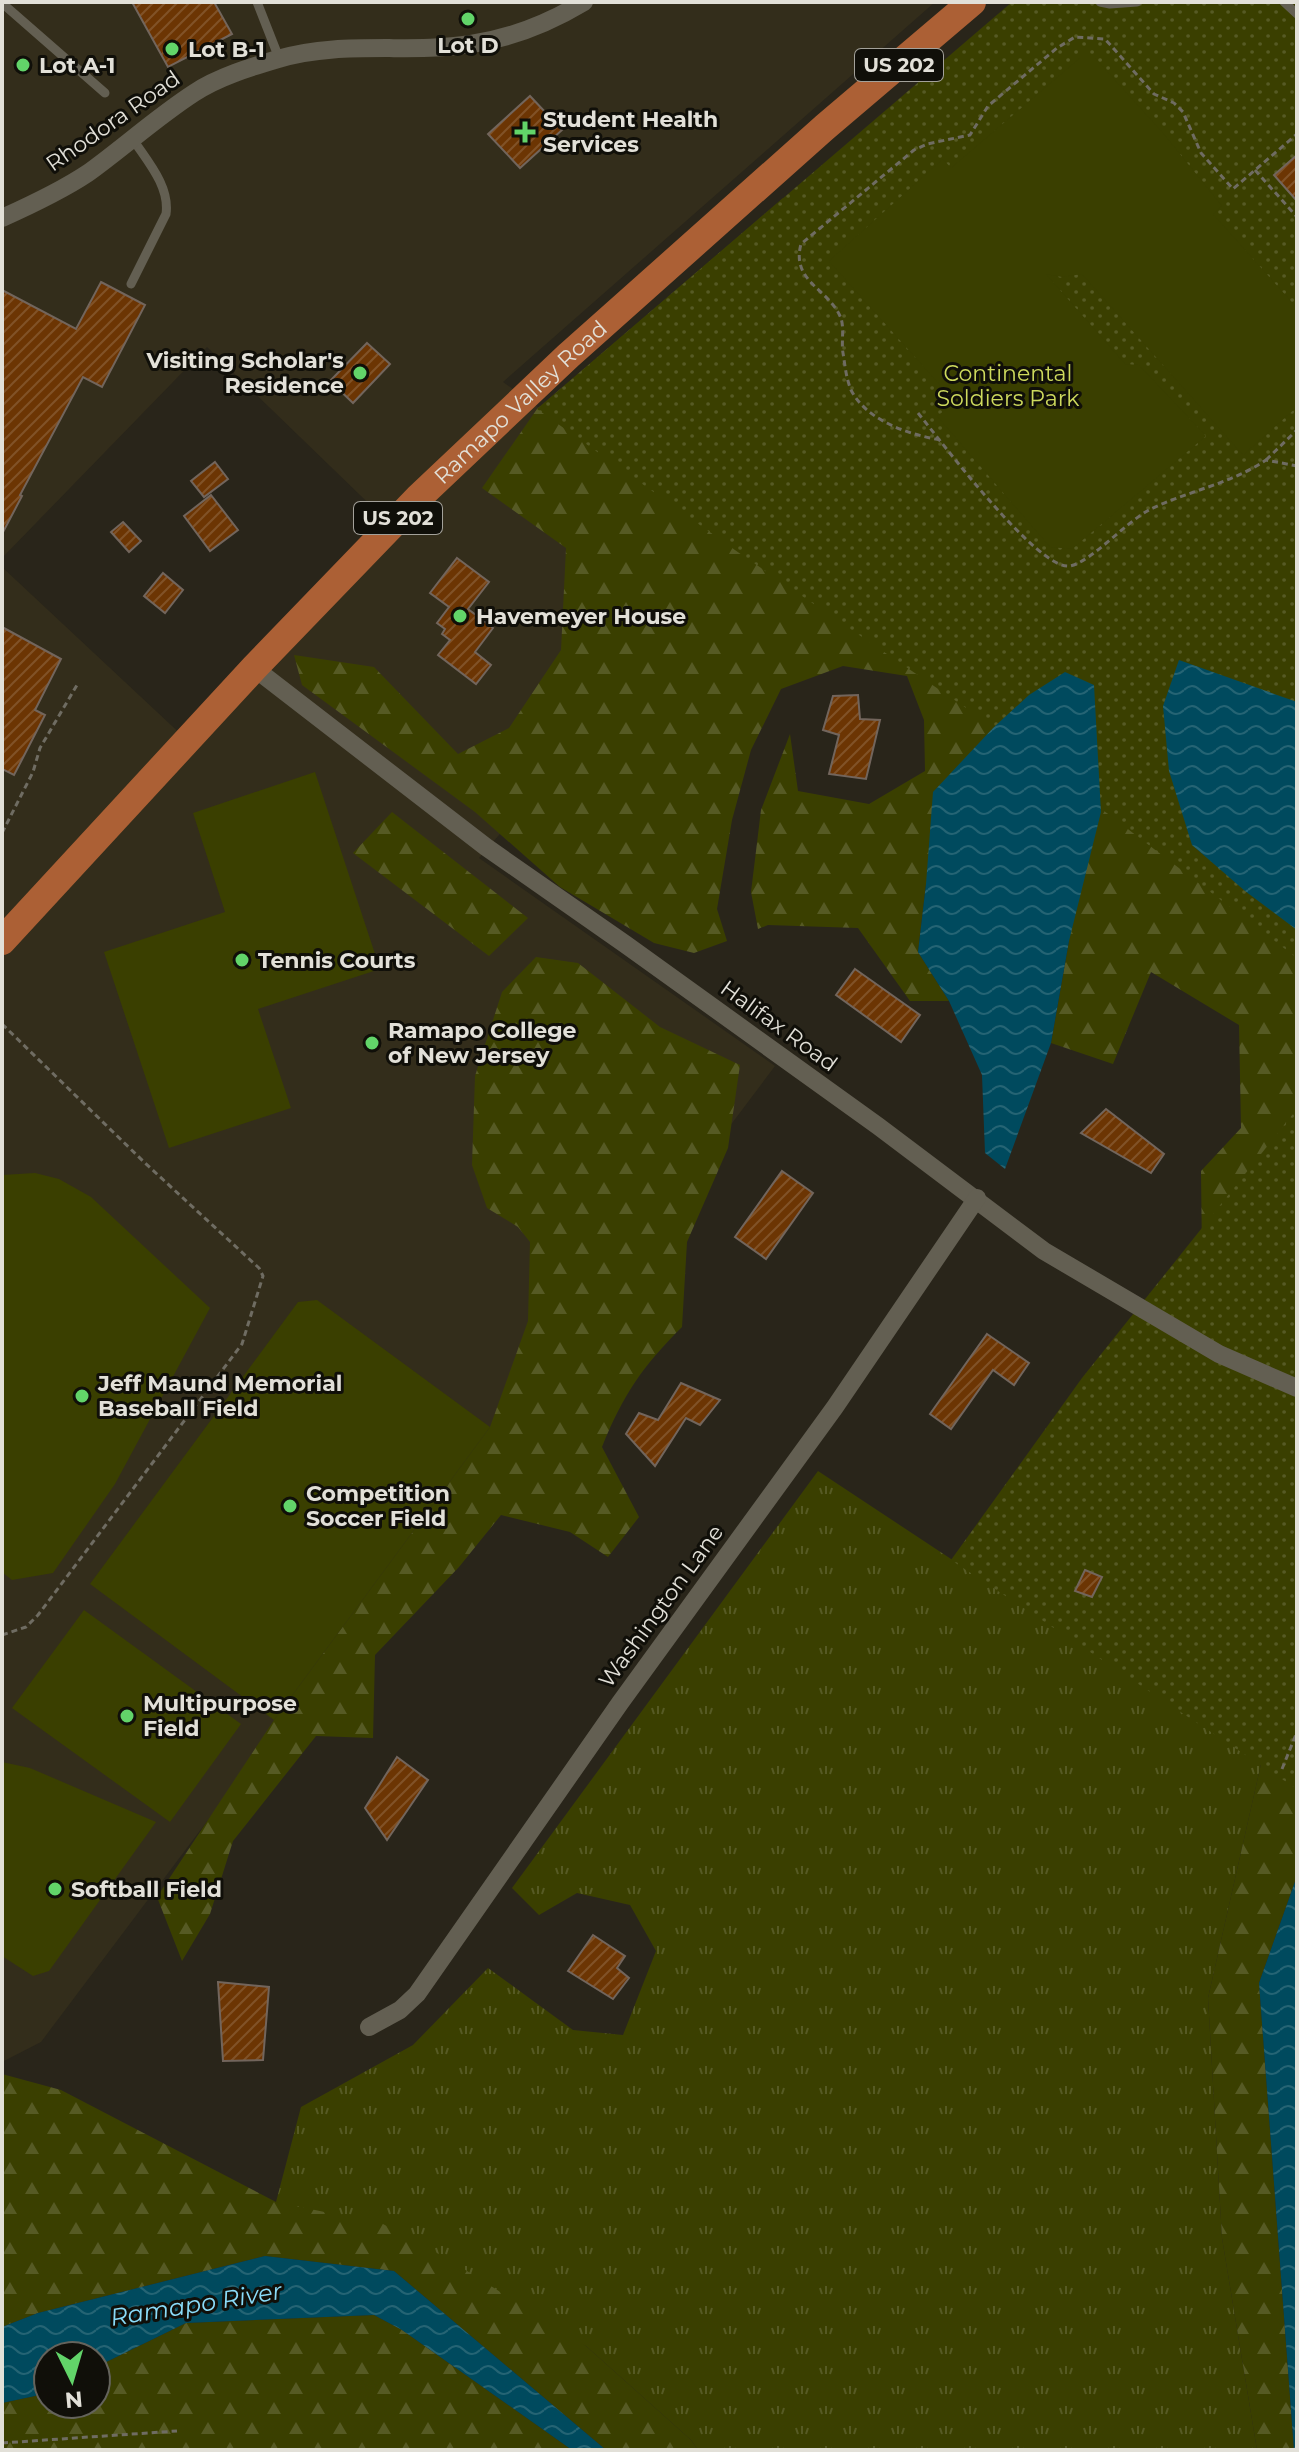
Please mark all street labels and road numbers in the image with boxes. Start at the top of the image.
road number: US 202 [855,49,943,81]
street label: Rhodora Road [41,65,185,177]
street label: Ramapo Valley Road [428,315,612,489]
road number: US 202 [354,502,442,534]
street label: Halifax Road [715,975,843,1077]
street label: Washington Lane [593,1519,729,1693]

